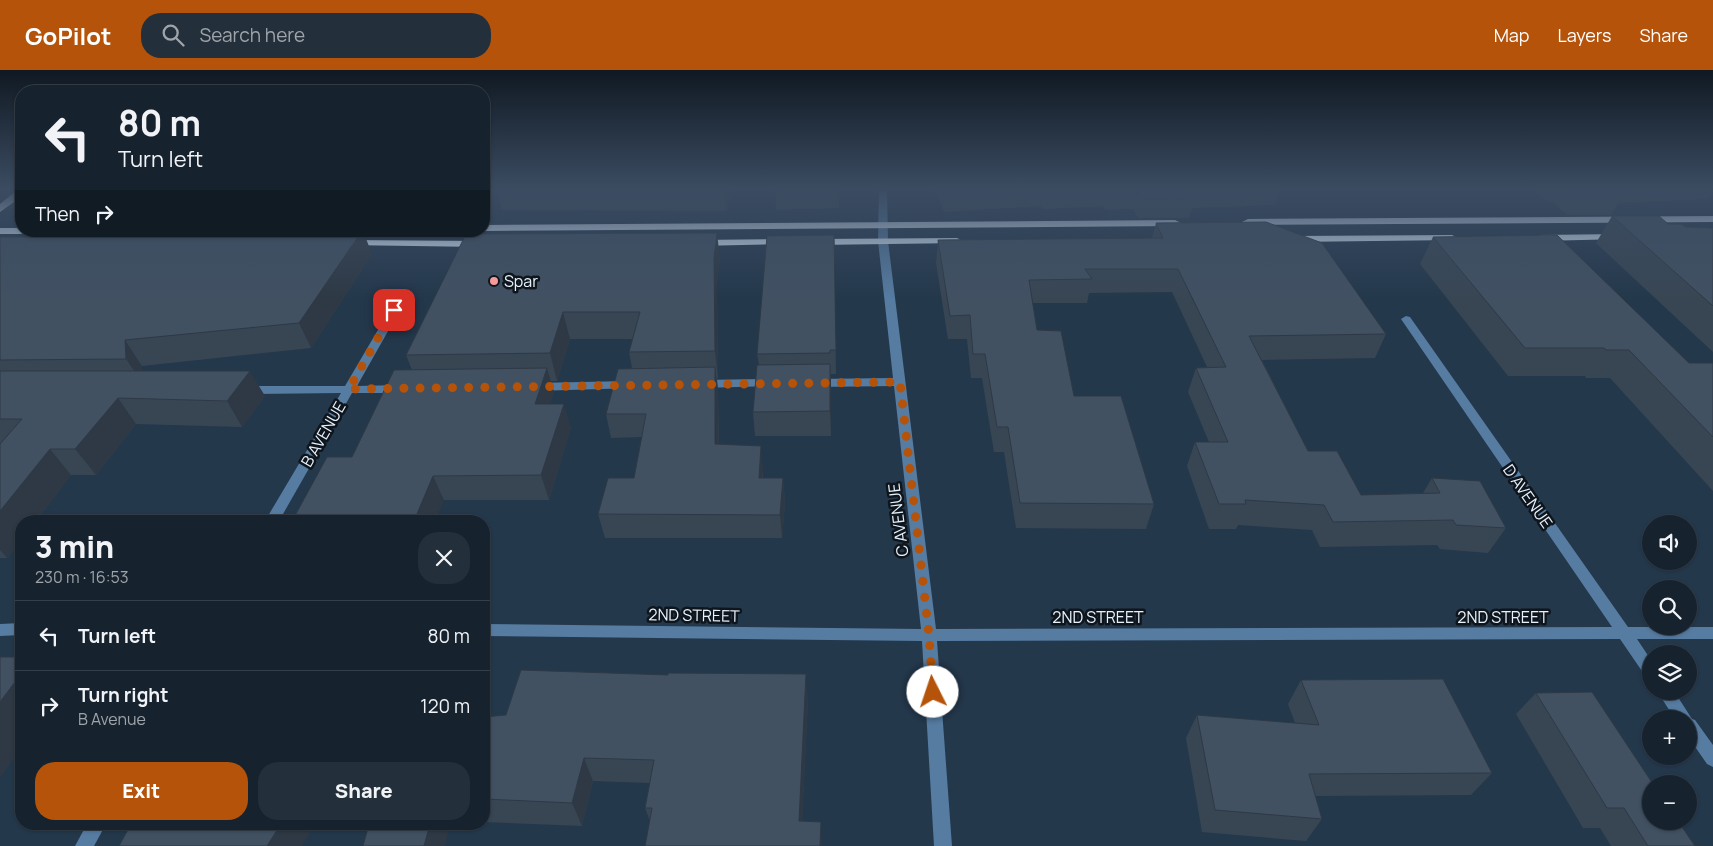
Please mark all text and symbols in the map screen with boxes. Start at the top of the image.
search box [141,13,491,58]
text: GoPilot [25,19,111,52]
icon: search [159,21,187,49]
text: Search here [199,22,305,48]
text: Map [1494,23,1529,47]
text: Layers [1557,23,1611,47]
text: Share [1639,23,1688,47]
text: 80 m [118,99,201,147]
icon: left [35,105,100,170]
text: Turn left [118,144,203,174]
icon: right [90,200,118,228]
text: Then [35,201,80,227]
place label: Spar [504,270,538,292]
marker: Spar [488,275,500,287]
pin [373,289,415,331]
icon: arrive [380,296,408,324]
street label: B AVENUE [295,397,351,471]
street label: D AVENUE [1498,460,1558,532]
street label: C AVENUE [883,482,913,558]
map controls [1642,515,1697,830]
button: sound [1642,515,1697,570]
text: 3 min [35,526,114,567]
button: close [418,532,470,584]
text: 230 m · 16:53 [35,566,129,588]
button: search [1642,580,1697,635]
street label: 2ND STREET [648,603,740,627]
street label: 2ND STREET [1052,606,1144,628]
street label: 2ND STREET [1457,606,1549,628]
icon: left [35,622,63,650]
text: Turn left [78,623,156,649]
text: 80 m [427,623,470,649]
button: layers [1642,645,1697,700]
position arrow [906,665,958,717]
text: Turn right [78,682,168,708]
icon: right [35,692,63,720]
text: 120 m [420,693,470,719]
text: B Avenue [78,708,146,730]
button: + [1642,710,1697,765]
button: Exit [35,762,248,820]
button: Share [258,762,470,820]
button: − [1642,775,1697,830]

